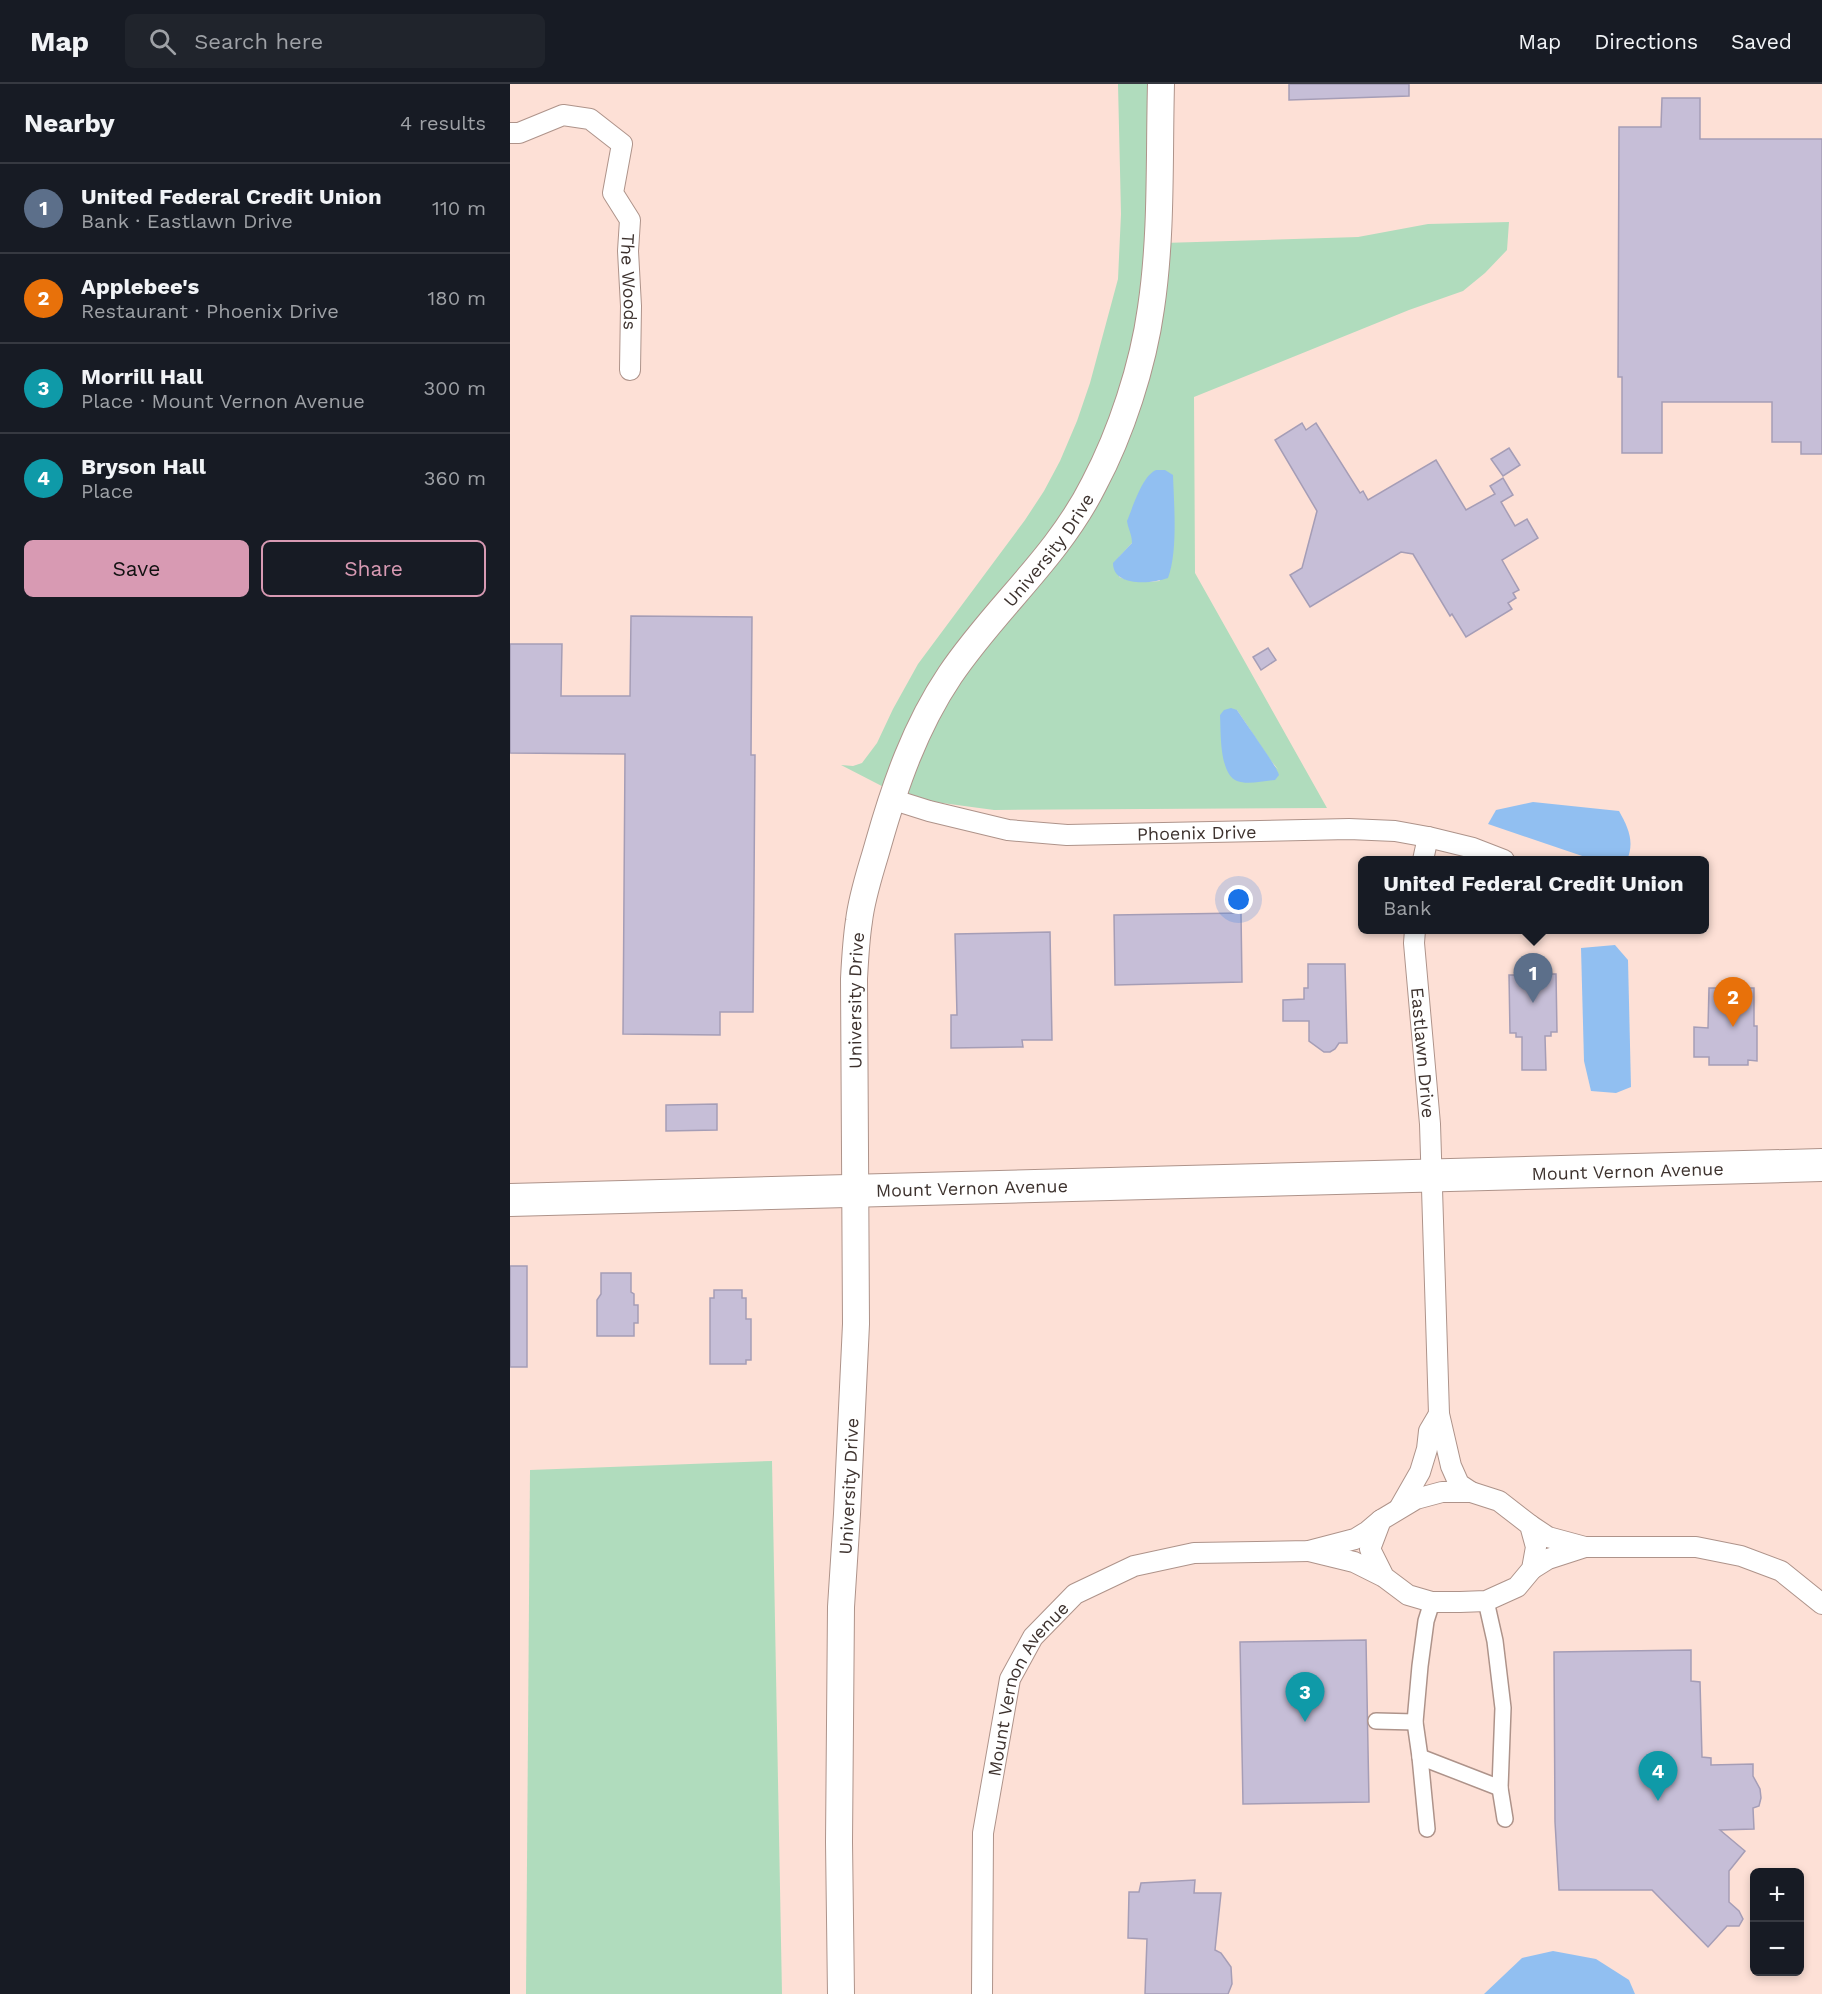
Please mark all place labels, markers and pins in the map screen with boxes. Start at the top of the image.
pin: 1 [1514,954,1552,1003]
pin: 2 [1714,978,1752,1027]
pin: 3 [1286,1672,1324,1722]
pin: 4 [1638,1752,1678,1801]

